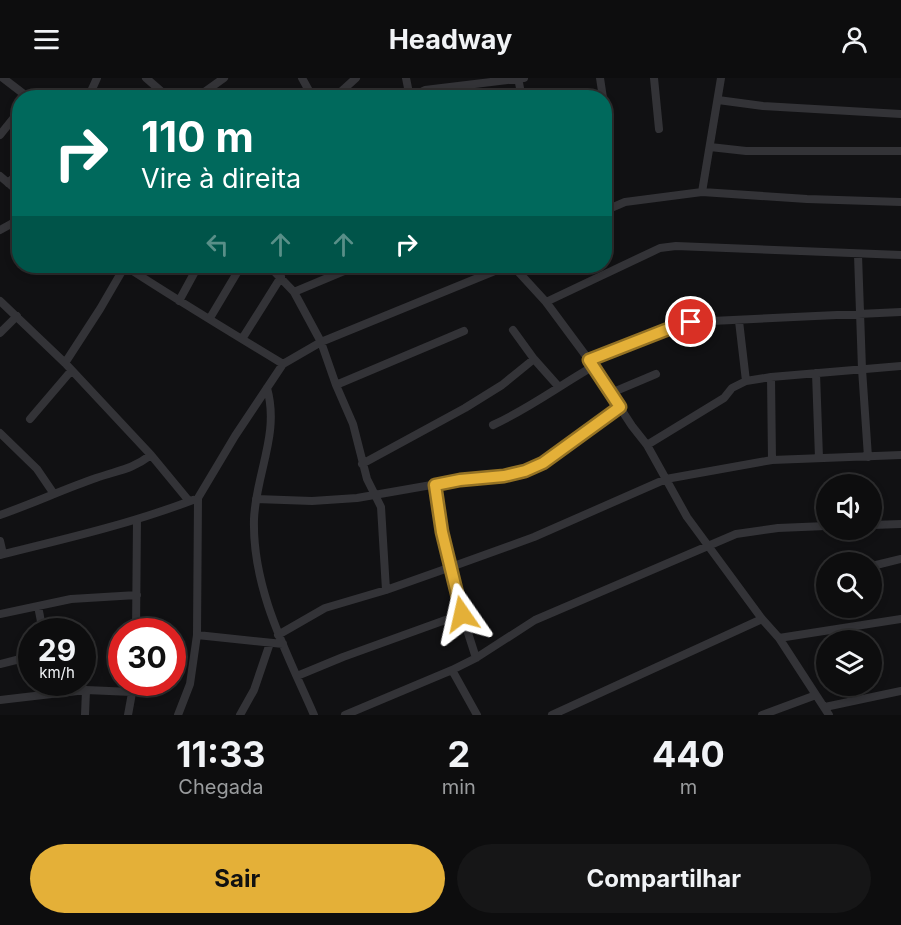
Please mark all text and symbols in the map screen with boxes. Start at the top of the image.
icon: menu [30,23,63,56]
text: Headway [389,23,512,56]
icon: person [838,23,871,56]
text: 110 m [141,111,254,162]
icon: right [42,114,120,192]
text: Vire à direita [141,162,301,195]
icon: left [201,228,234,261]
icon: ahead [264,228,297,261]
icon: ahead [327,228,360,261]
icon: right [390,228,423,261]
pin [665,296,716,347]
icon: arrive [674,305,707,338]
map controls [816,474,882,696]
button: sound [816,474,882,540]
button: search [816,552,882,618]
position arrow [430,582,494,646]
speed limit sign: 30 [108,618,186,696]
button: layers [816,630,882,696]
text: 29 [38,632,76,668]
text: km/h [39,663,75,682]
text: 11:33 [176,732,266,776]
text: 2 [447,732,470,776]
text: 440 [652,732,725,776]
text: Chegada [178,775,263,799]
text: min [442,775,476,799]
text: m [680,775,697,799]
button: Sair [30,844,445,913]
button: Compartilhar [457,844,871,913]

